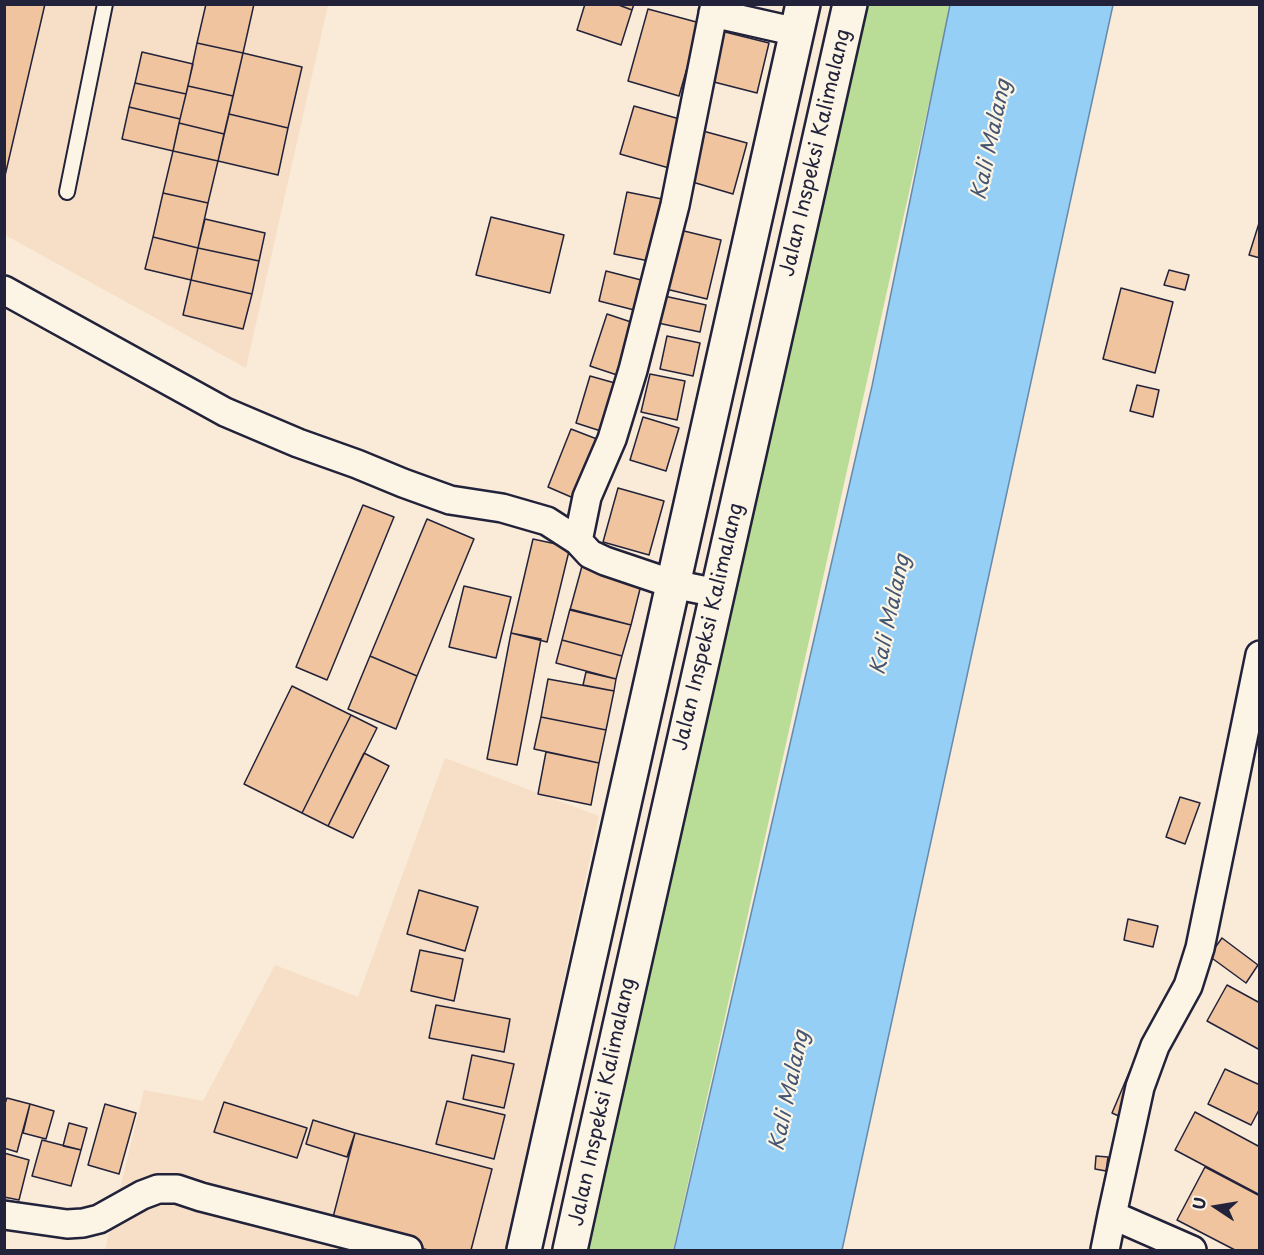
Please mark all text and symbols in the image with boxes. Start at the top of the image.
street label: Jalan Inspeksi Kalimalang [776,27,856,279]
water label: Kali Malang [967,78,1017,202]
street label: Jalan Inspeksi Kalimalang [669,501,749,753]
water label: Kali Malang [866,553,916,677]
street label: Jalan Inspeksi Kalimalang [565,976,641,1228]
water label: Kali Malang [765,1029,815,1153]
north arrow [1186,1177,1246,1237]
text: U [1185,1195,1211,1212]

